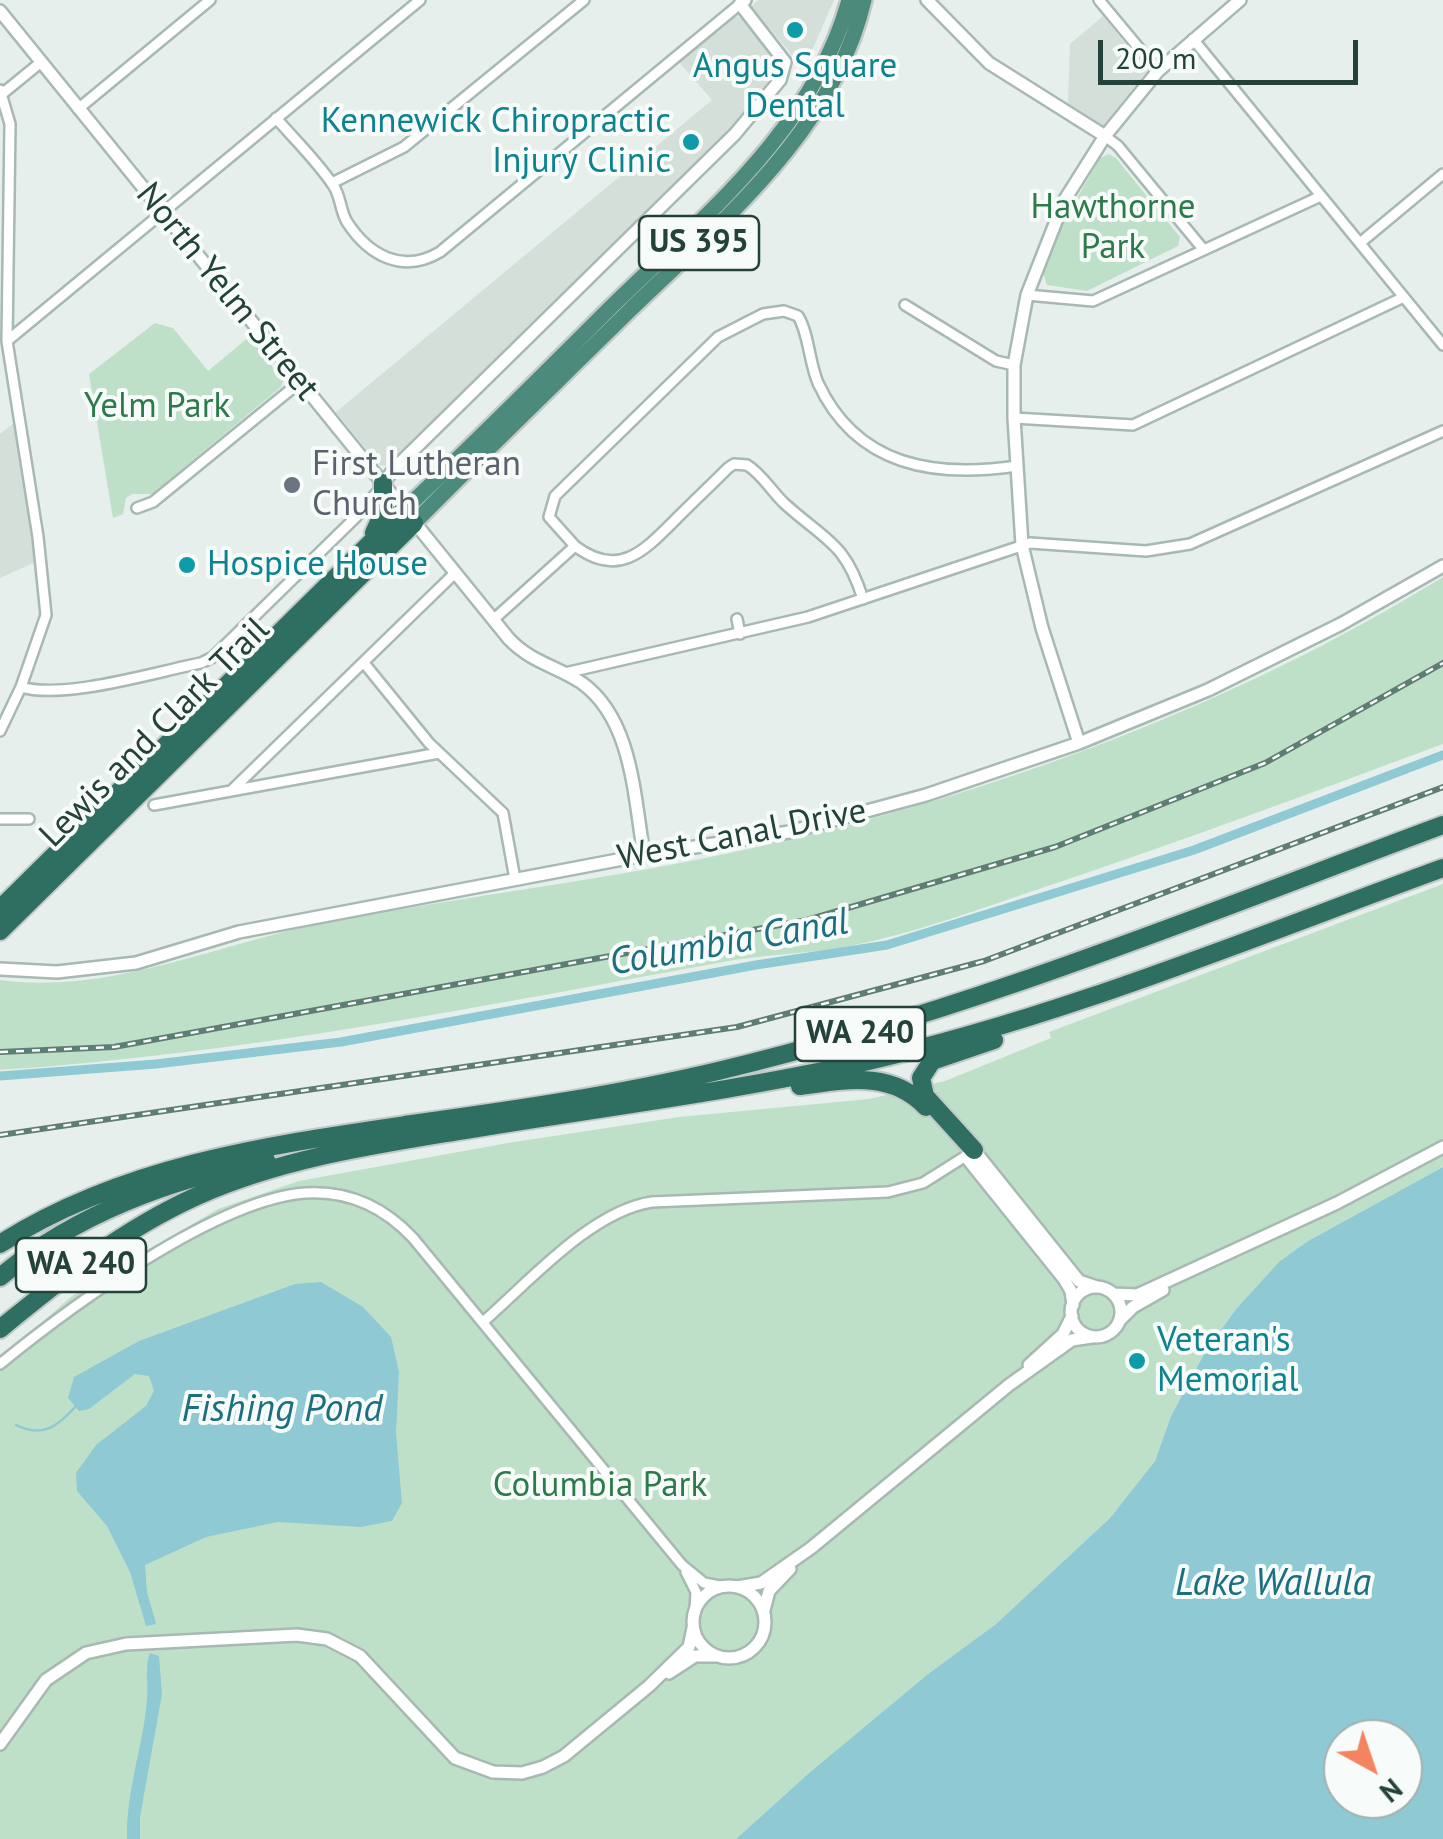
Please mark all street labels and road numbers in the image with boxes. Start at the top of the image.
street label: North Yelm Street [127,175,327,409]
road number: US 395 [639,216,759,270]
street label: Lewis and Clark Trail [31,609,279,857]
street label: West Canal Drive [614,790,870,880]
road number: WA 240 [795,1007,925,1061]
road number: WA 240 [16,1238,146,1292]

